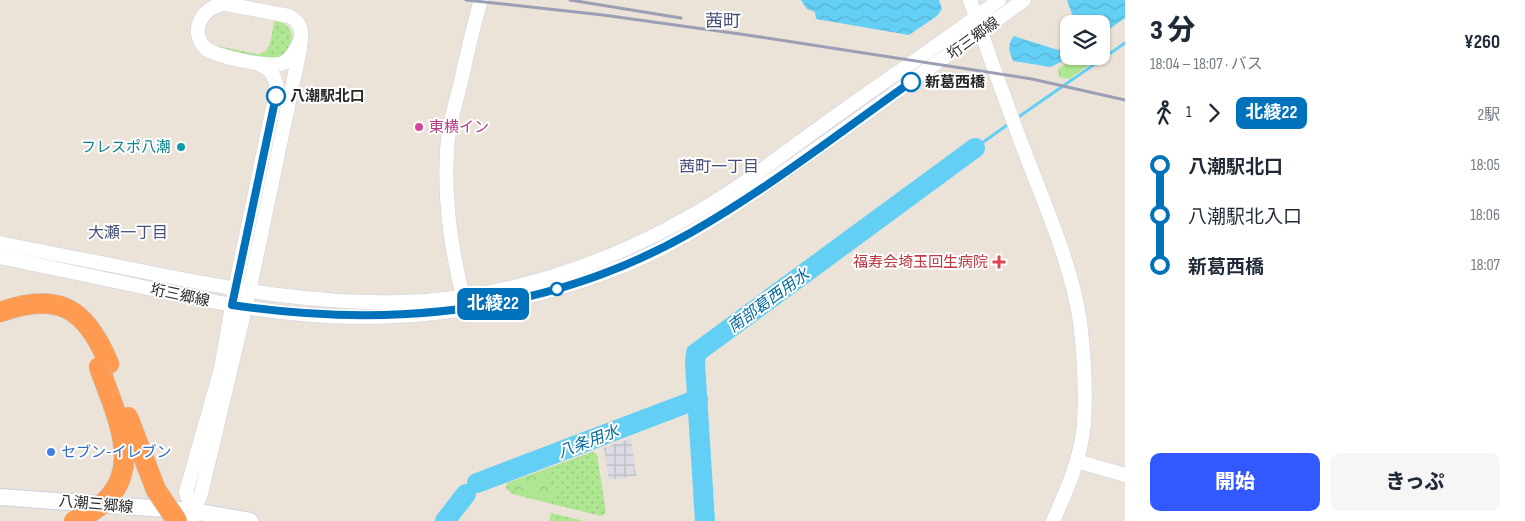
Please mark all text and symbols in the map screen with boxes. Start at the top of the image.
district label: 茜町 [705,11,741,32]
street label: 垳三郷線 [943,13,1003,64]
text: 3 分 [1150,14,1195,47]
map controls [1060,15,1110,65]
button: layers [1060,15,1110,65]
text: ¥260 [1464,31,1500,54]
text: 18:04 – 18:07 · バス [1150,55,1263,74]
marker: 新葛西橋 [901,72,921,92]
place label: 新葛西橋 [925,73,986,92]
marker: 八潮駅北口 [266,86,286,106]
place label: 八潮駅北口 [290,87,365,106]
icon: walk [1150,99,1178,127]
icon: forward [1200,99,1228,127]
text: 北綾22 [1246,102,1297,123]
text: 1 [1186,103,1192,122]
text: 2駅 [1477,106,1500,125]
place label: 東横イン [429,118,489,137]
marker: 東横イン [413,121,425,133]
place label: フレスポ八潮 [81,138,171,157]
marker: フレスポ八潮 [175,141,187,153]
text: 八潮駅北口 [1188,156,1283,179]
text: 18:05 [1471,156,1500,175]
district label: 茜町一丁目 [679,158,759,177]
text: 八潮駅北入口 [1188,206,1302,229]
text: 18:06 [1470,206,1500,225]
district label: 大瀬一丁目 [88,224,168,243]
place label: 福寿会埼玉回生病院 [853,253,988,272]
marker: 福寿会埼玉回生病院 [992,255,1006,269]
text: 新葛西橋 [1188,256,1264,279]
text: 18:07 [1471,256,1500,275]
water label: 南部葛西用水 [724,264,815,337]
street label: 垳三郷線 [149,280,211,311]
unlabelled marker [550,282,564,296]
line badge: 北綾22 [458,288,528,320]
text: 北綾22 [467,293,519,314]
water label: 八条用水 [555,421,624,463]
place label: セブン-イレブン [61,443,172,462]
marker: セブン-イレブン [45,446,57,458]
button: 開始 [1150,453,1320,511]
button: きっぷ [1330,453,1500,511]
street label: 八潮三郷線 [58,492,134,517]

